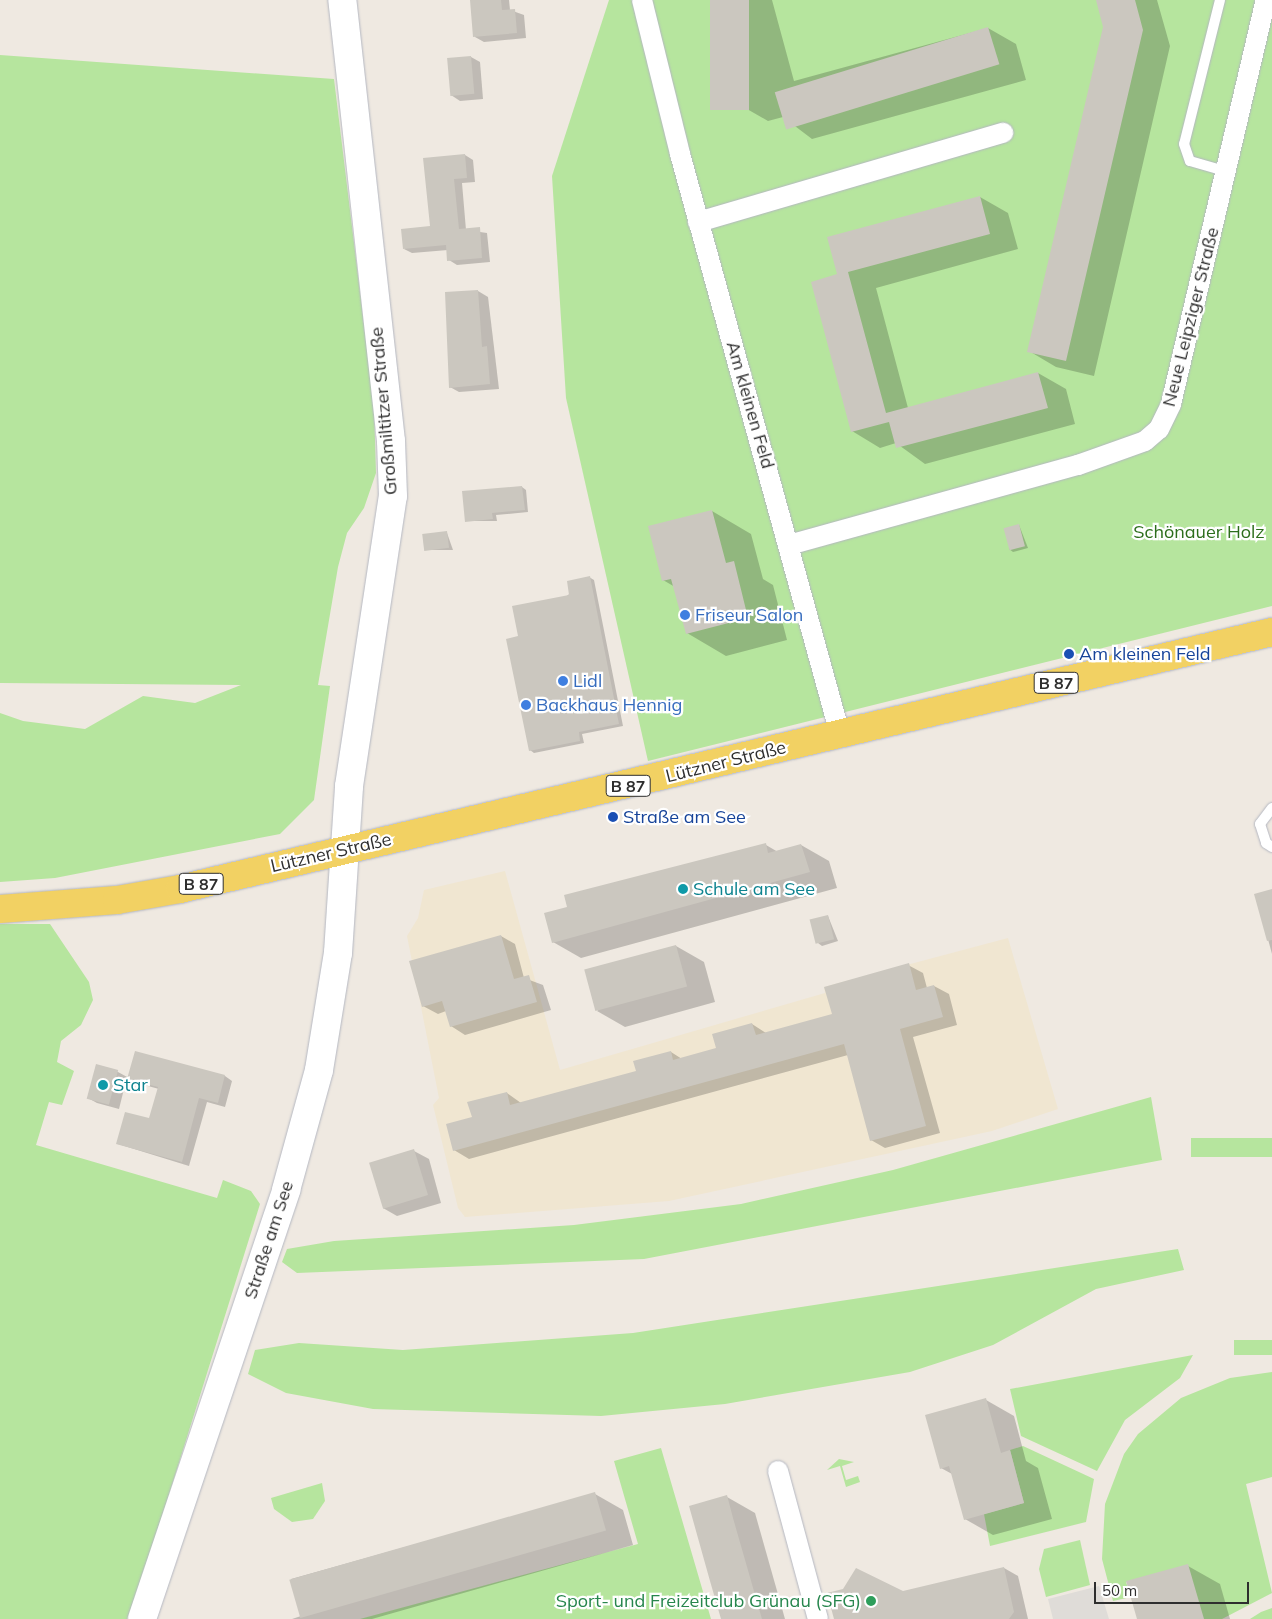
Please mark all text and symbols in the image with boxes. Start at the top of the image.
street label: Neue Leipziger Straße [1158,225,1224,409]
street label: Großmiltitzer Straße [366,326,402,496]
street label: Am kleinen Feld [721,339,779,471]
park label: Schönauer Holz [1133,521,1265,543]
place label: Friseur Salon [695,604,803,626]
marker: Friseur Salon [679,609,691,621]
place label: Am kleinen Feld [1079,643,1211,665]
marker: Am kleinen Feld [1063,648,1075,660]
place label: Lidl [573,670,602,692]
road number: B 87 [1034,670,1078,696]
marker: Lidl [557,675,569,687]
place label: Backhaus Hennig [536,694,682,716]
marker: Backhaus Hennig [520,699,532,711]
street label: Lützner Straße [664,737,788,787]
road number: B 87 [606,772,650,799]
place label: Straße am See [623,806,746,828]
marker: Straße am See [607,811,619,823]
street label: Lützner Straße [269,829,393,877]
road number: B 87 [178,871,224,898]
place label: Schule am See [693,878,815,900]
marker: Schule am See [677,883,689,895]
place label: Star [113,1074,148,1096]
marker: Star [97,1079,109,1091]
street label: Straße am See [240,1178,298,1302]
scale bar [1097,1572,1252,1604]
text: 50 m [1102,1581,1137,1600]
place label: Sport- und Freizeitclub Grünau (SFG) [556,1590,861,1612]
marker: Sport- und Freizeitclub Grünau (SFG) [865,1595,877,1607]

